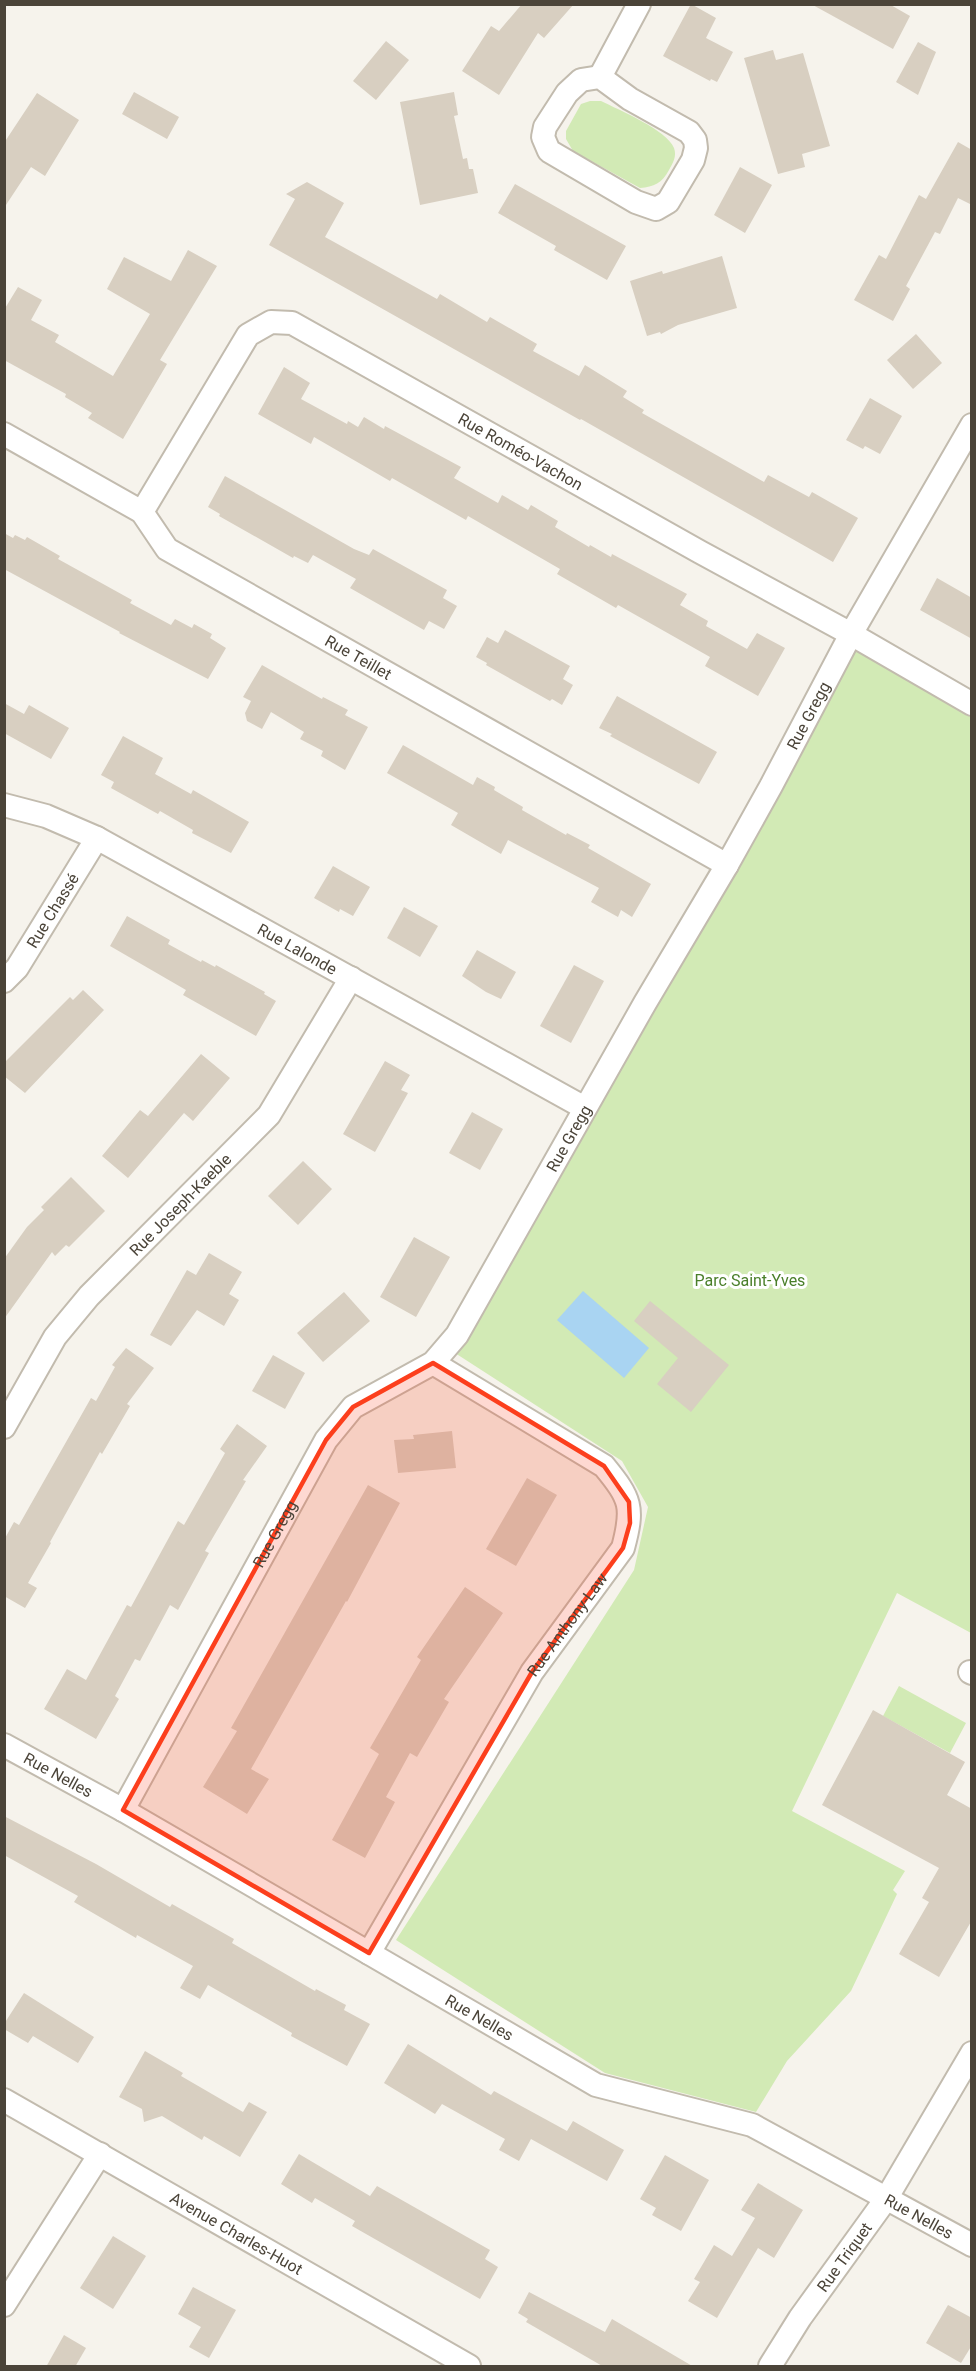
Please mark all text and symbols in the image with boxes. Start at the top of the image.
street label: Rue Roméo-Vachon [455,409,586,494]
street label: Rue Teillet [322,631,395,684]
street label: Rue Gregg [783,679,834,753]
street label: Rue Chassé [23,870,83,951]
street label: Rue Lalonde [254,920,340,979]
street label: Rue Gregg [542,1102,595,1175]
street label: Rue Joseph-Kaeble [126,1150,235,1260]
park label: Parc Saint-Yves [695,1271,805,1290]
street label: Rue Gregg [249,1497,301,1571]
street label: Rue Anthony-Law [523,1569,612,1680]
street label: Rue Nelles [20,1749,96,1802]
street label: Rue Nelles [442,1991,517,2045]
street label: Avenue Charles-Huot [167,2188,306,2279]
street label: Rue Nelles [881,2190,956,2243]
street label: Rue Triquet [813,2219,876,2295]

